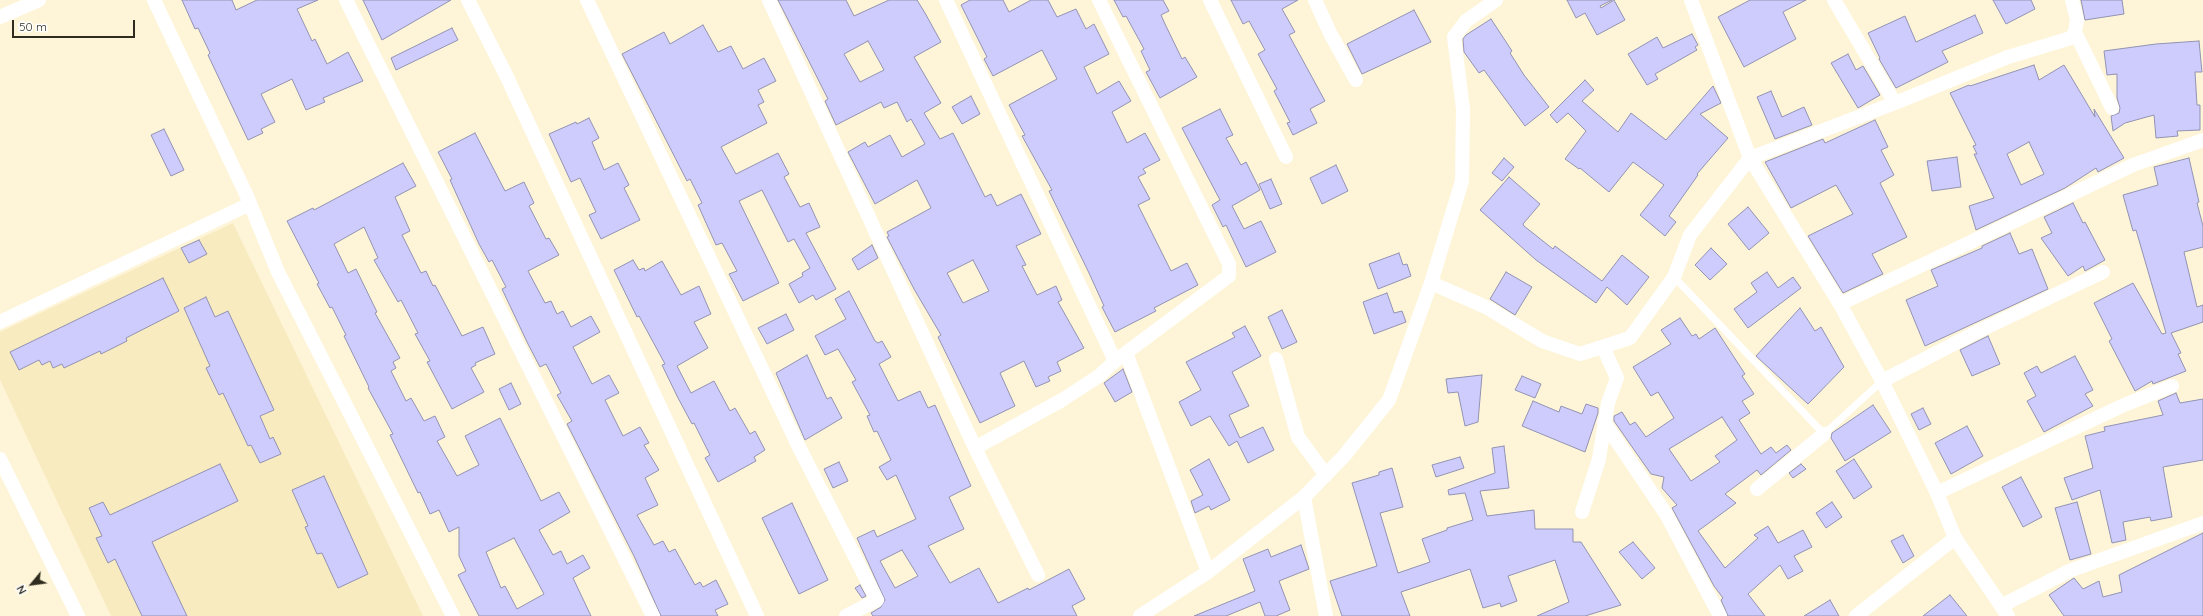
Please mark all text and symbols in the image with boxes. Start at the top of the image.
scale bar [14,12,137,38]
text: 50 m [19,19,47,34]
north arrow [12,564,52,604]
text: N [13,583,30,597]

